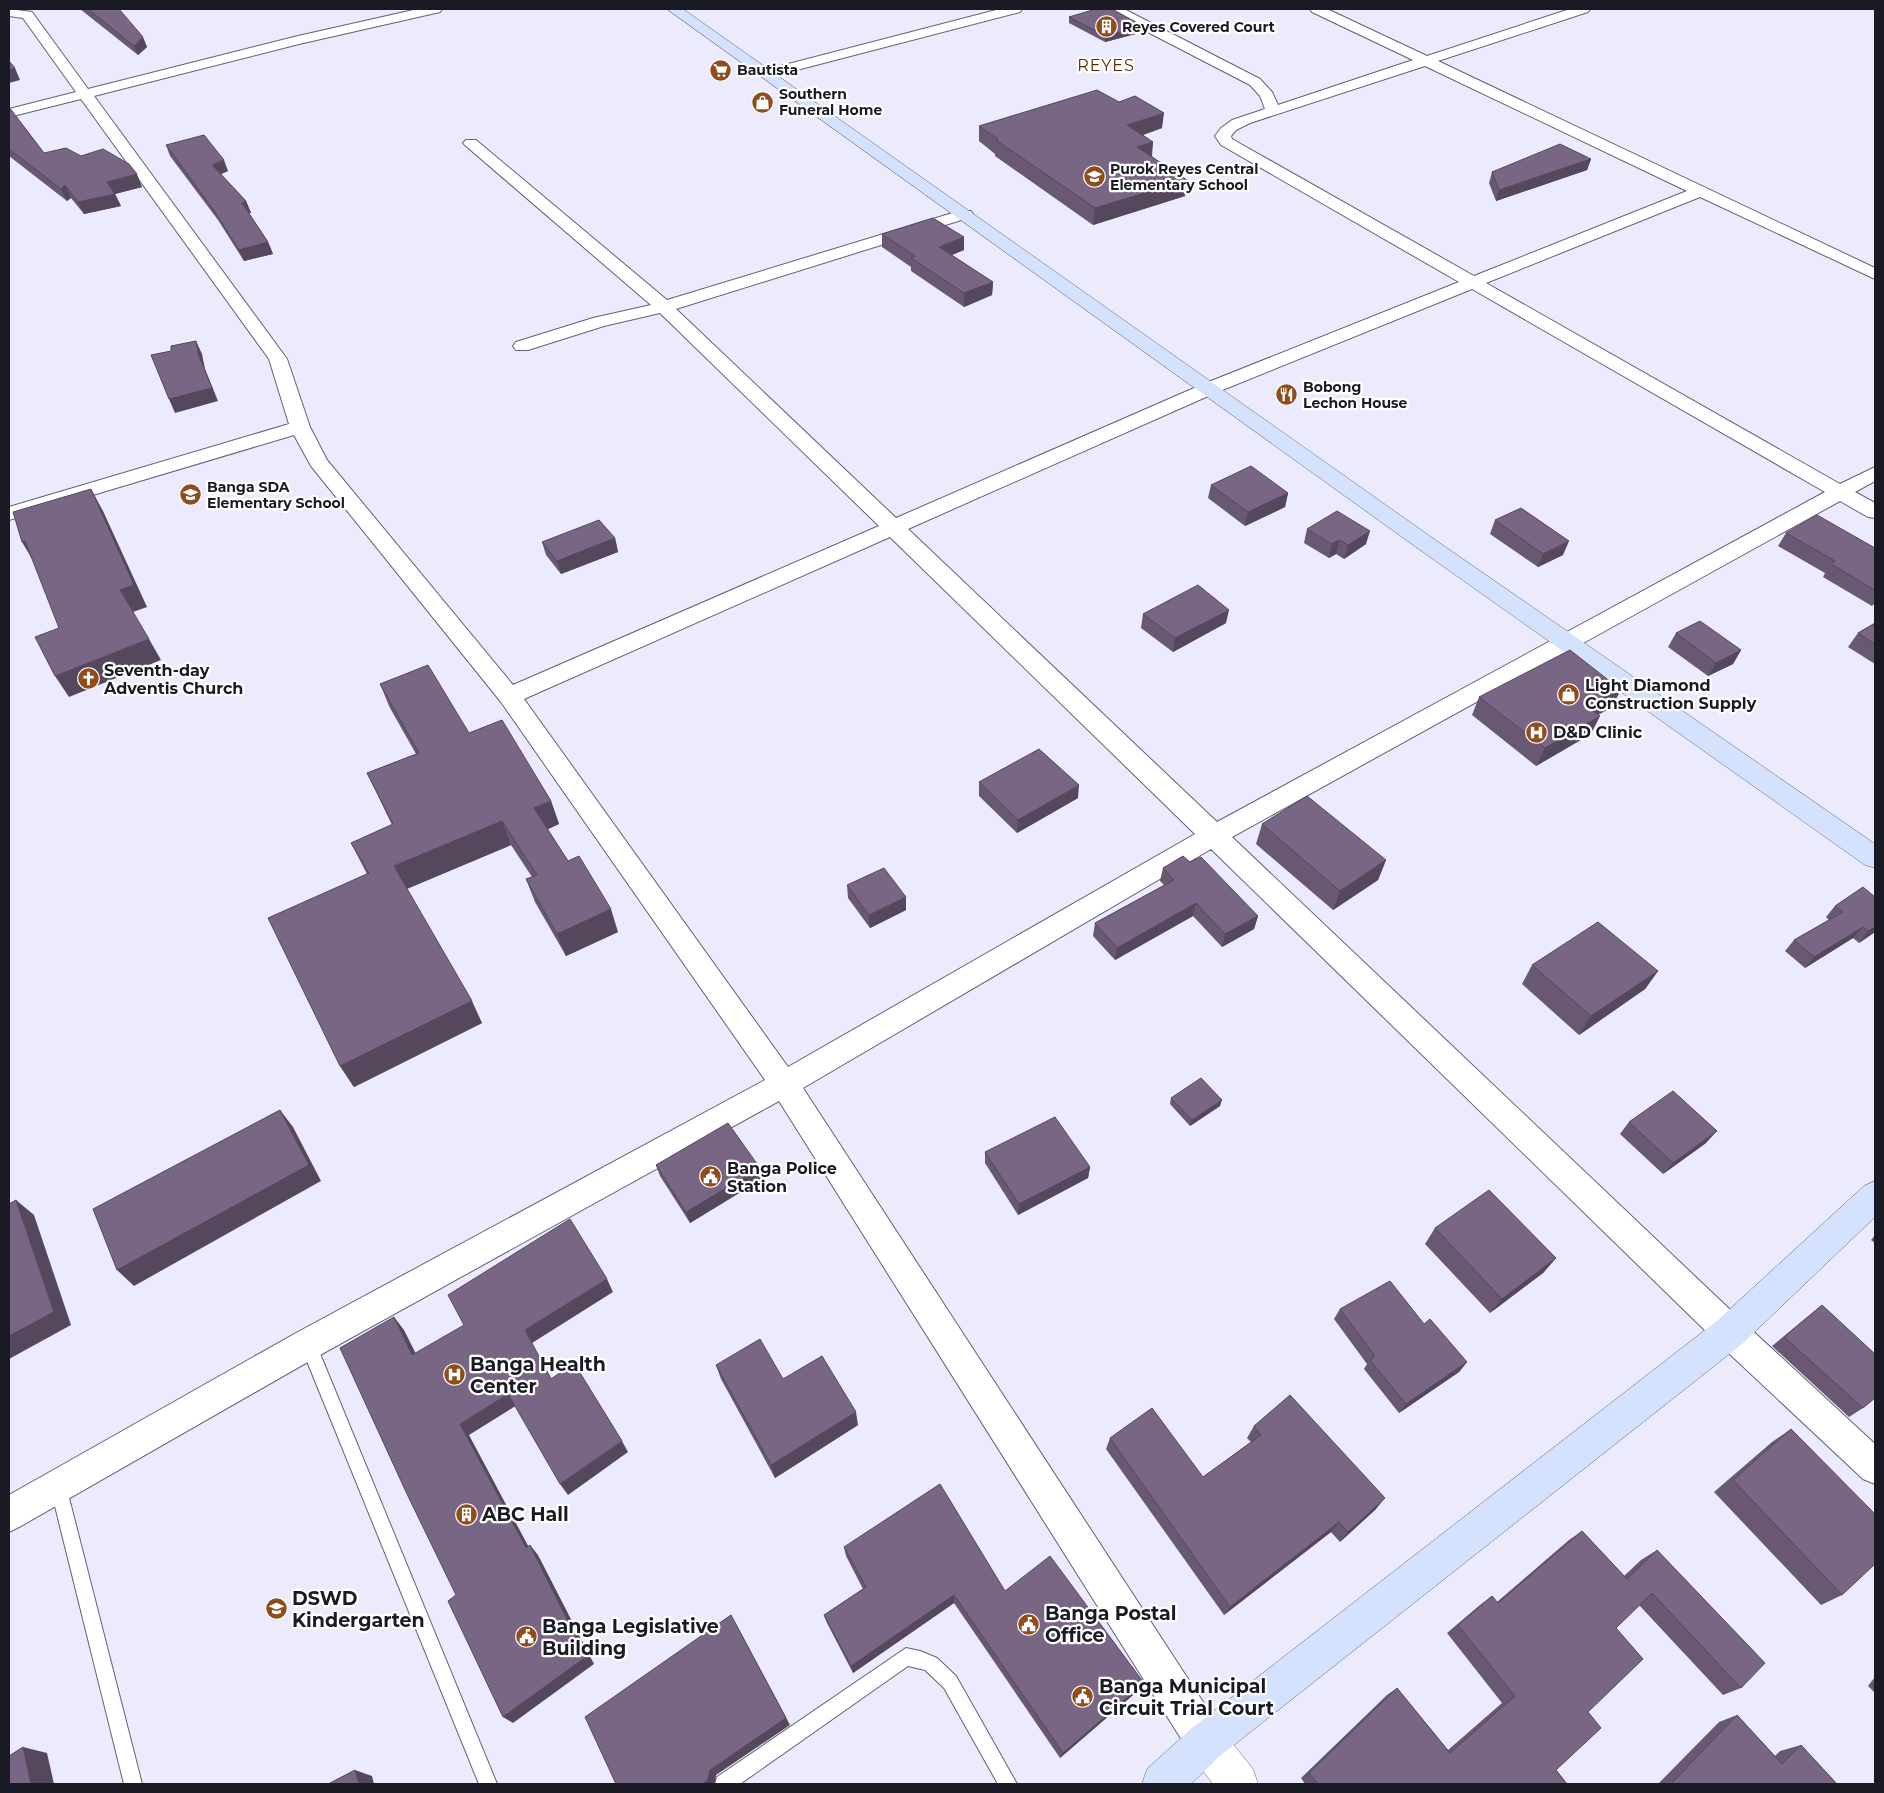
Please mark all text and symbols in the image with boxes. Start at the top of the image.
building icon: Reyes Covered Court [1094,15,1118,39]
place label: Reyes Covered Court [1122,18,1275,36]
district label: REYES [1077,56,1135,75]
supermarket icon: Bautista [709,58,733,82]
place label: Bautista [737,61,798,79]
place label: Southern Funeral Home [779,85,882,119]
shop icon: Southern Funeral Home [751,90,775,114]
place label: Purok Reyes Central Elementary School [1110,160,1258,194]
school or university icon: Purok Reyes Central Elementary School [1082,165,1106,189]
place label: Bobong Lechon House [1303,378,1408,412]
restaurant icon: Bobong Lechon House [1275,383,1299,407]
place label: Banga SDA Elementary School [207,478,345,512]
school or university icon: Banga SDA Elementary School [179,483,203,507]
place label: Seventh-day Adventis Church [103,661,243,698]
church icon: Seventh-day Adventis Church [76,667,100,691]
place label: Light Diamond Construction Supply [1585,676,1757,713]
shop icon: Light Diamond Construction Supply [1557,682,1581,706]
hospital icon: D&D Clinic [1525,720,1549,744]
place label: D&D Clinic [1553,723,1643,742]
place label: Banga Police Station [727,1159,837,1196]
public building icon: Banga Police Station [699,1165,723,1189]
place label: Banga Health Center [470,1353,606,1398]
hospital icon: Banga Health Center [442,1363,466,1387]
building icon: ABC Hall [454,1502,478,1526]
place label: ABC Hall [481,1503,569,1526]
place label: DSWD Kindergarten [292,1587,425,1632]
school or university icon: DSWD Kindergarten [264,1597,288,1621]
place label: Banga Postal Office [1045,1602,1176,1647]
public building icon: Banga Postal Office [1017,1612,1041,1636]
place label: Banga Legislative Building [542,1615,719,1660]
public building icon: Banga Legislative Building [514,1625,538,1649]
place label: Banga Municipal Circuit Trial Court [1099,1675,1274,1720]
public building icon: Banga Municipal Circuit Trial Court [1071,1685,1095,1709]

